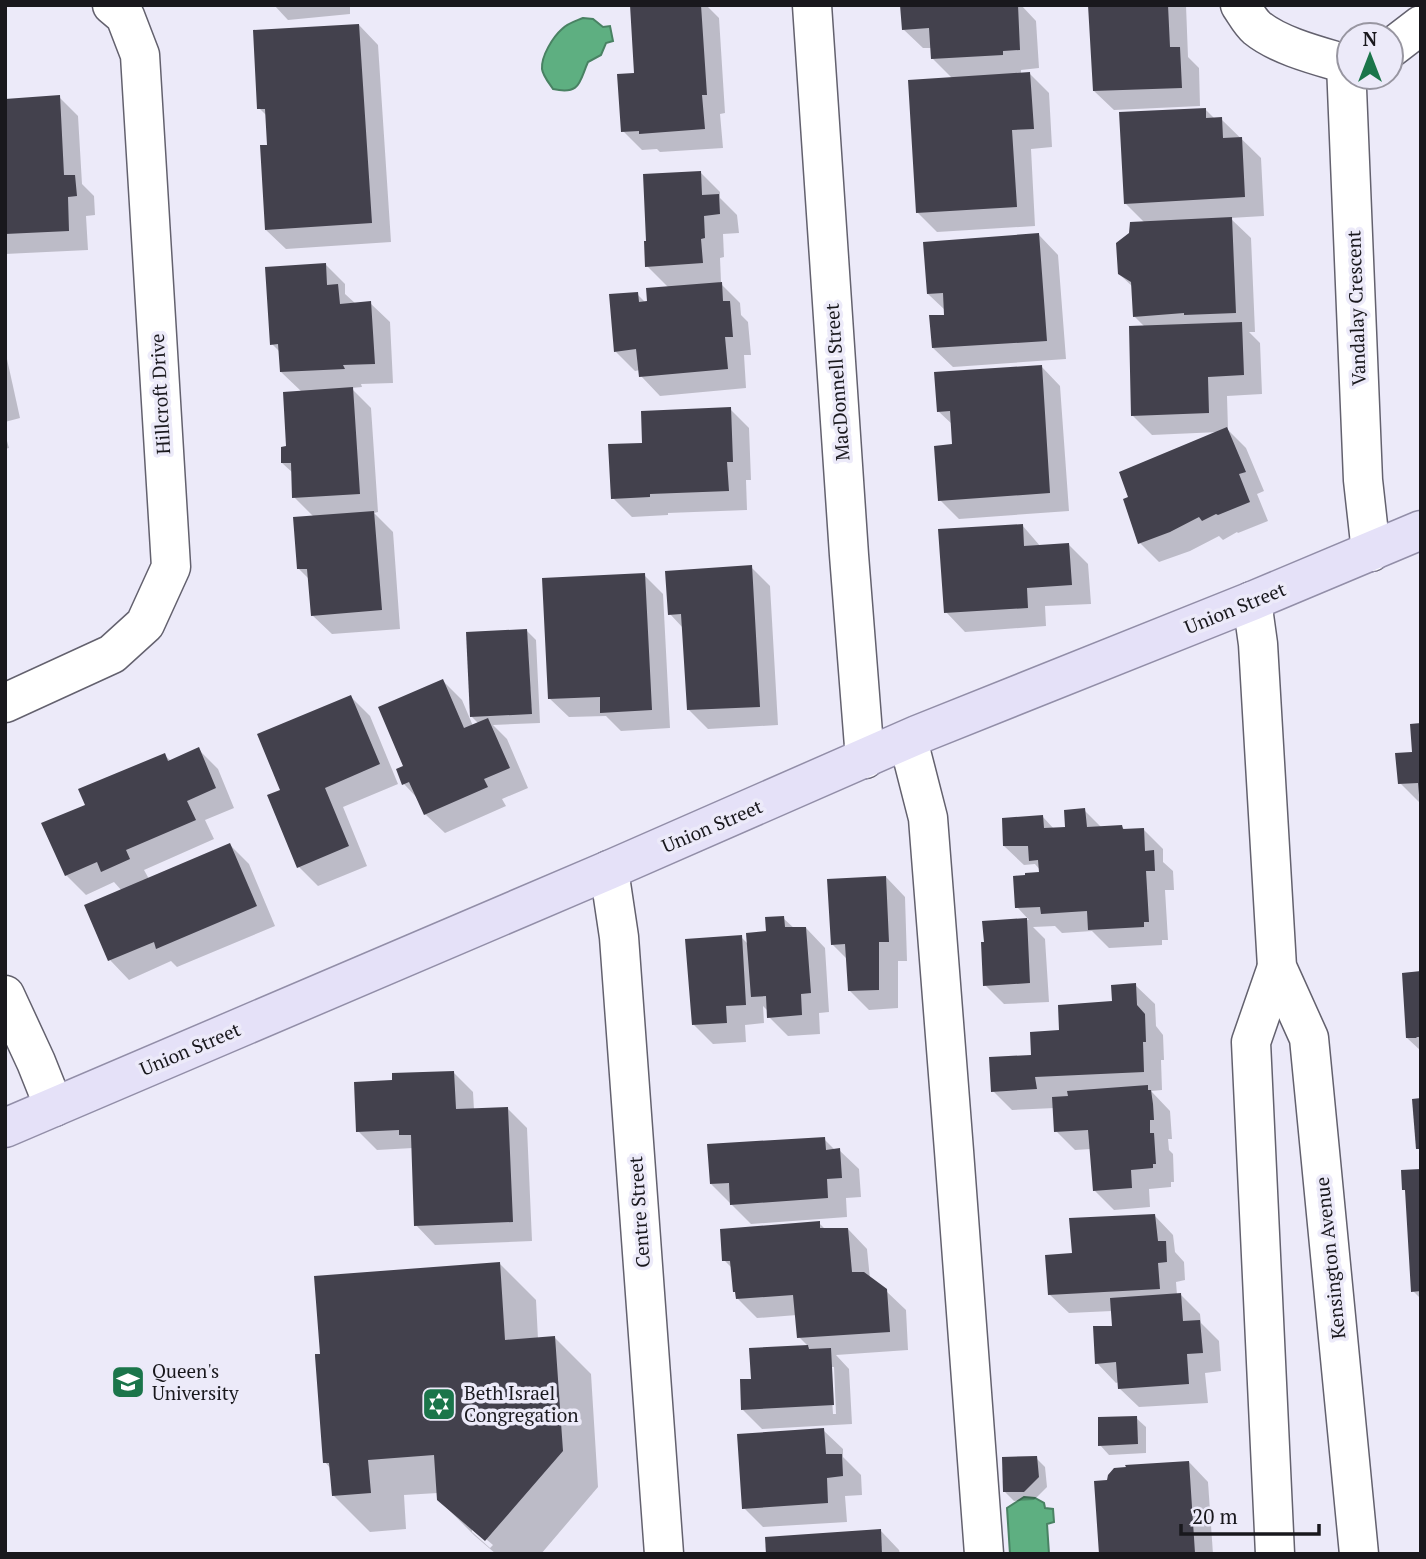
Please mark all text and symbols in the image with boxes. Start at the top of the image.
north arrow [1335,21,1405,91]
text: N [1363,26,1378,51]
street label: Vandalay Crescent [1340,230,1371,386]
street label: MacDonnell Street [819,302,854,462]
street label: Hillcroft Drive [144,333,175,455]
street label: Union Street [1181,576,1289,639]
street label: Union Street [658,793,766,858]
street label: Union Street [136,1016,244,1081]
street label: Centre Street [622,1155,655,1269]
street label: Kensington Avenue [1309,1176,1350,1340]
place label: Queen's University [152,1358,239,1405]
school or university icon: Queen's University [109,1363,147,1401]
place label: Beth Israel Congregation [464,1380,579,1427]
synagogue icon: Beth Israel Congregation [420,1385,458,1423]
scale bar [1181,1492,1319,1536]
text: 20 m [1192,1502,1238,1530]

